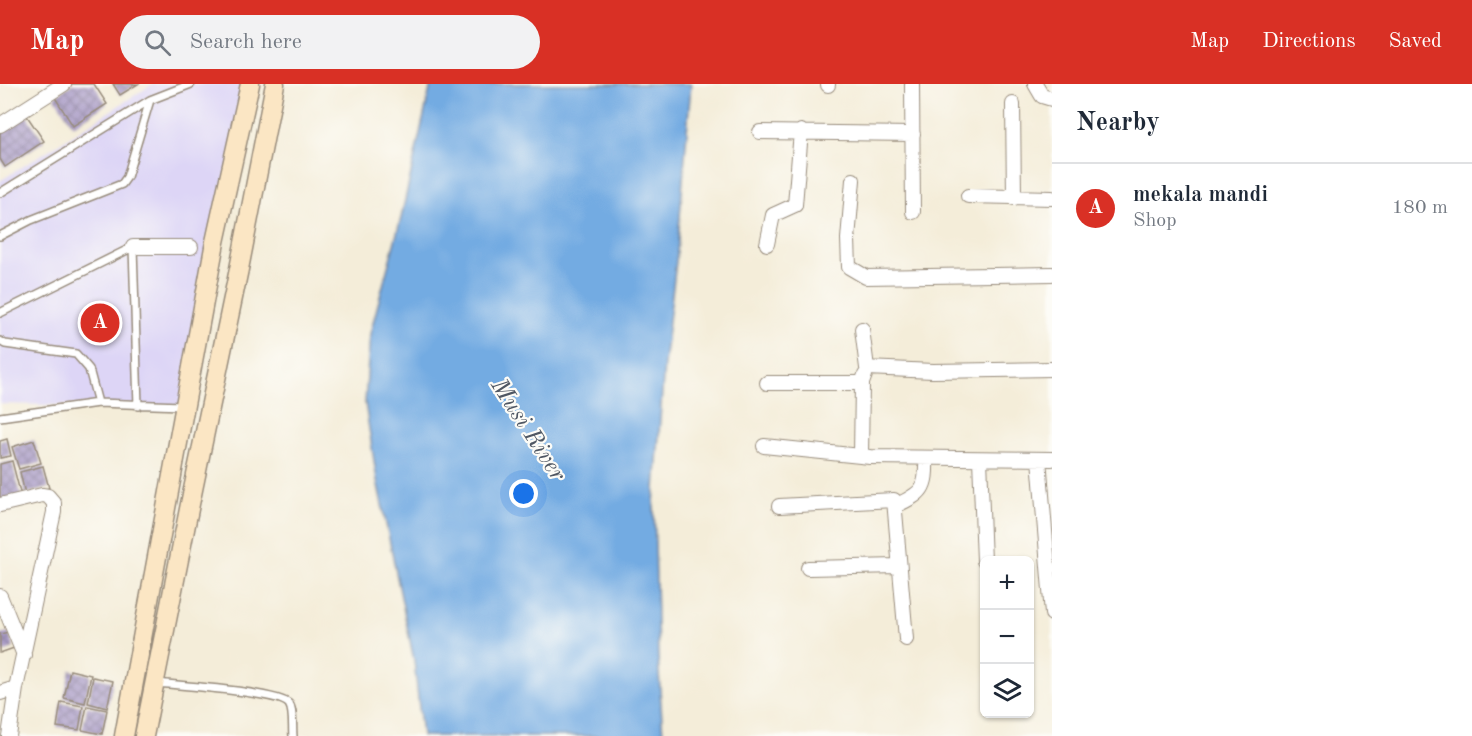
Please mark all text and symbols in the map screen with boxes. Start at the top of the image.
search box [120,15,540,69]
icon: search [141,26,174,59]
text: Map [30,28,84,56]
text: Search here [189,31,302,53]
text: Map [1190,31,1229,52]
text: Directions [1262,31,1356,52]
text: Saved [1389,31,1442,52]
text: Nearby [1076,110,1160,136]
text: mekala mandi [1133,184,1268,206]
text: A [1088,198,1103,218]
text: 180 m [1392,198,1448,218]
text: Shop [1133,211,1177,231]
pin: A [80,300,120,346]
water label: Musi River [485,374,570,486]
your location [509,479,538,508]
map controls [980,556,1034,718]
button: + [980,556,1034,610]
button: − [980,610,1034,664]
button: layers [980,664,1034,718]

